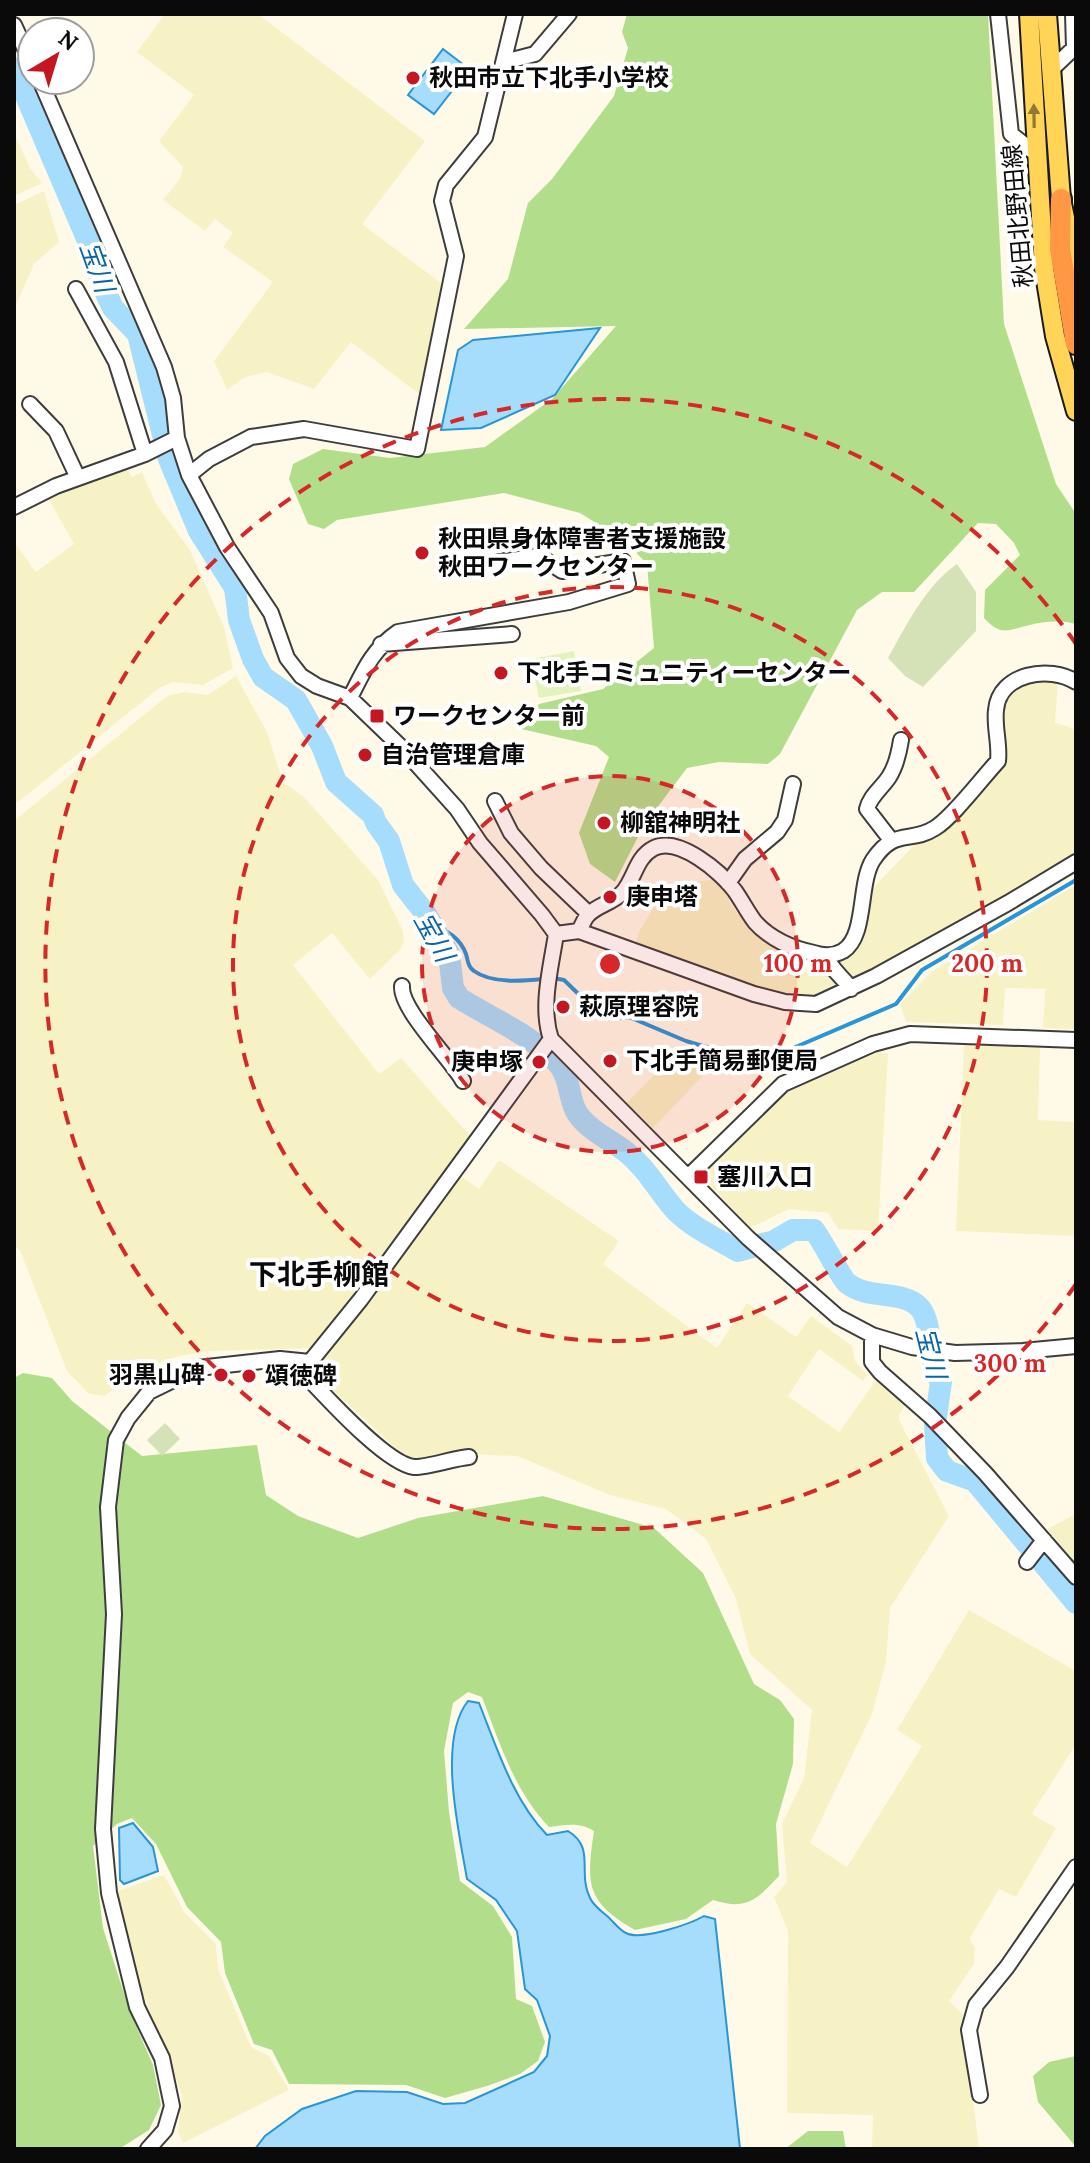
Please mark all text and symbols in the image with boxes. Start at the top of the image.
north arrow [16,16,96,96]
text: N [53,24,84,57]
place label: 秋田市立下北手小学校 [429,62,669,93]
marker: 秋田市立下北手小学校 [404,69,422,87]
one-way arrow [1028,103,1040,128]
street label: 秋田北野田線 [996,143,1039,289]
water label: 宝川 [73,237,123,300]
place label: 秋田県身体障害者支援施設 秋田ワークセンター [438,523,726,582]
marker: 秋田県身体障害者支援施設 秋田ワークセンター [413,544,431,562]
place label: 下北手コミュニティーセンター [517,657,852,688]
marker: 下北手コミュニティーセンター [492,664,510,682]
place label: ワークセンター前 [393,700,585,731]
marker: ワークセンター前 [368,707,386,725]
place label: 自治管理倉庫 [381,739,525,770]
marker: 自治管理倉庫 [356,746,374,764]
place label: 柳舘神明社 [620,807,740,838]
marker: 柳舘神明社 [595,814,613,832]
place label: 庚申塔 [626,881,698,912]
marker: 庚申塔 [601,888,619,906]
water label: 宝川 [407,906,463,970]
text: 100 m [764,948,832,979]
text: 200 m [951,948,1023,979]
centre of rings [596,950,624,978]
place label: 萩原理容院 [579,991,699,1022]
marker: 萩原理容院 [554,998,572,1016]
place label: 下北手簡易郵便局 [626,1045,818,1076]
place label: 庚申塚 [451,1046,523,1077]
marker: 下北手簡易郵便局 [601,1052,619,1070]
marker: 庚申塚 [530,1053,548,1071]
place label: 塞川入口 [717,1161,813,1192]
marker: 塞川入口 [692,1168,710,1186]
district label: 下北手柳館 [249,1256,389,1292]
water label: 宝川 [909,1324,955,1385]
text: 300 m [974,1348,1046,1379]
place label: 羽黒山碑 [109,1359,205,1390]
place label: 頌徳碑 [265,1360,337,1391]
marker: 羽黒山碑 [212,1366,230,1384]
marker: 頌徳碑 [240,1367,258,1385]

